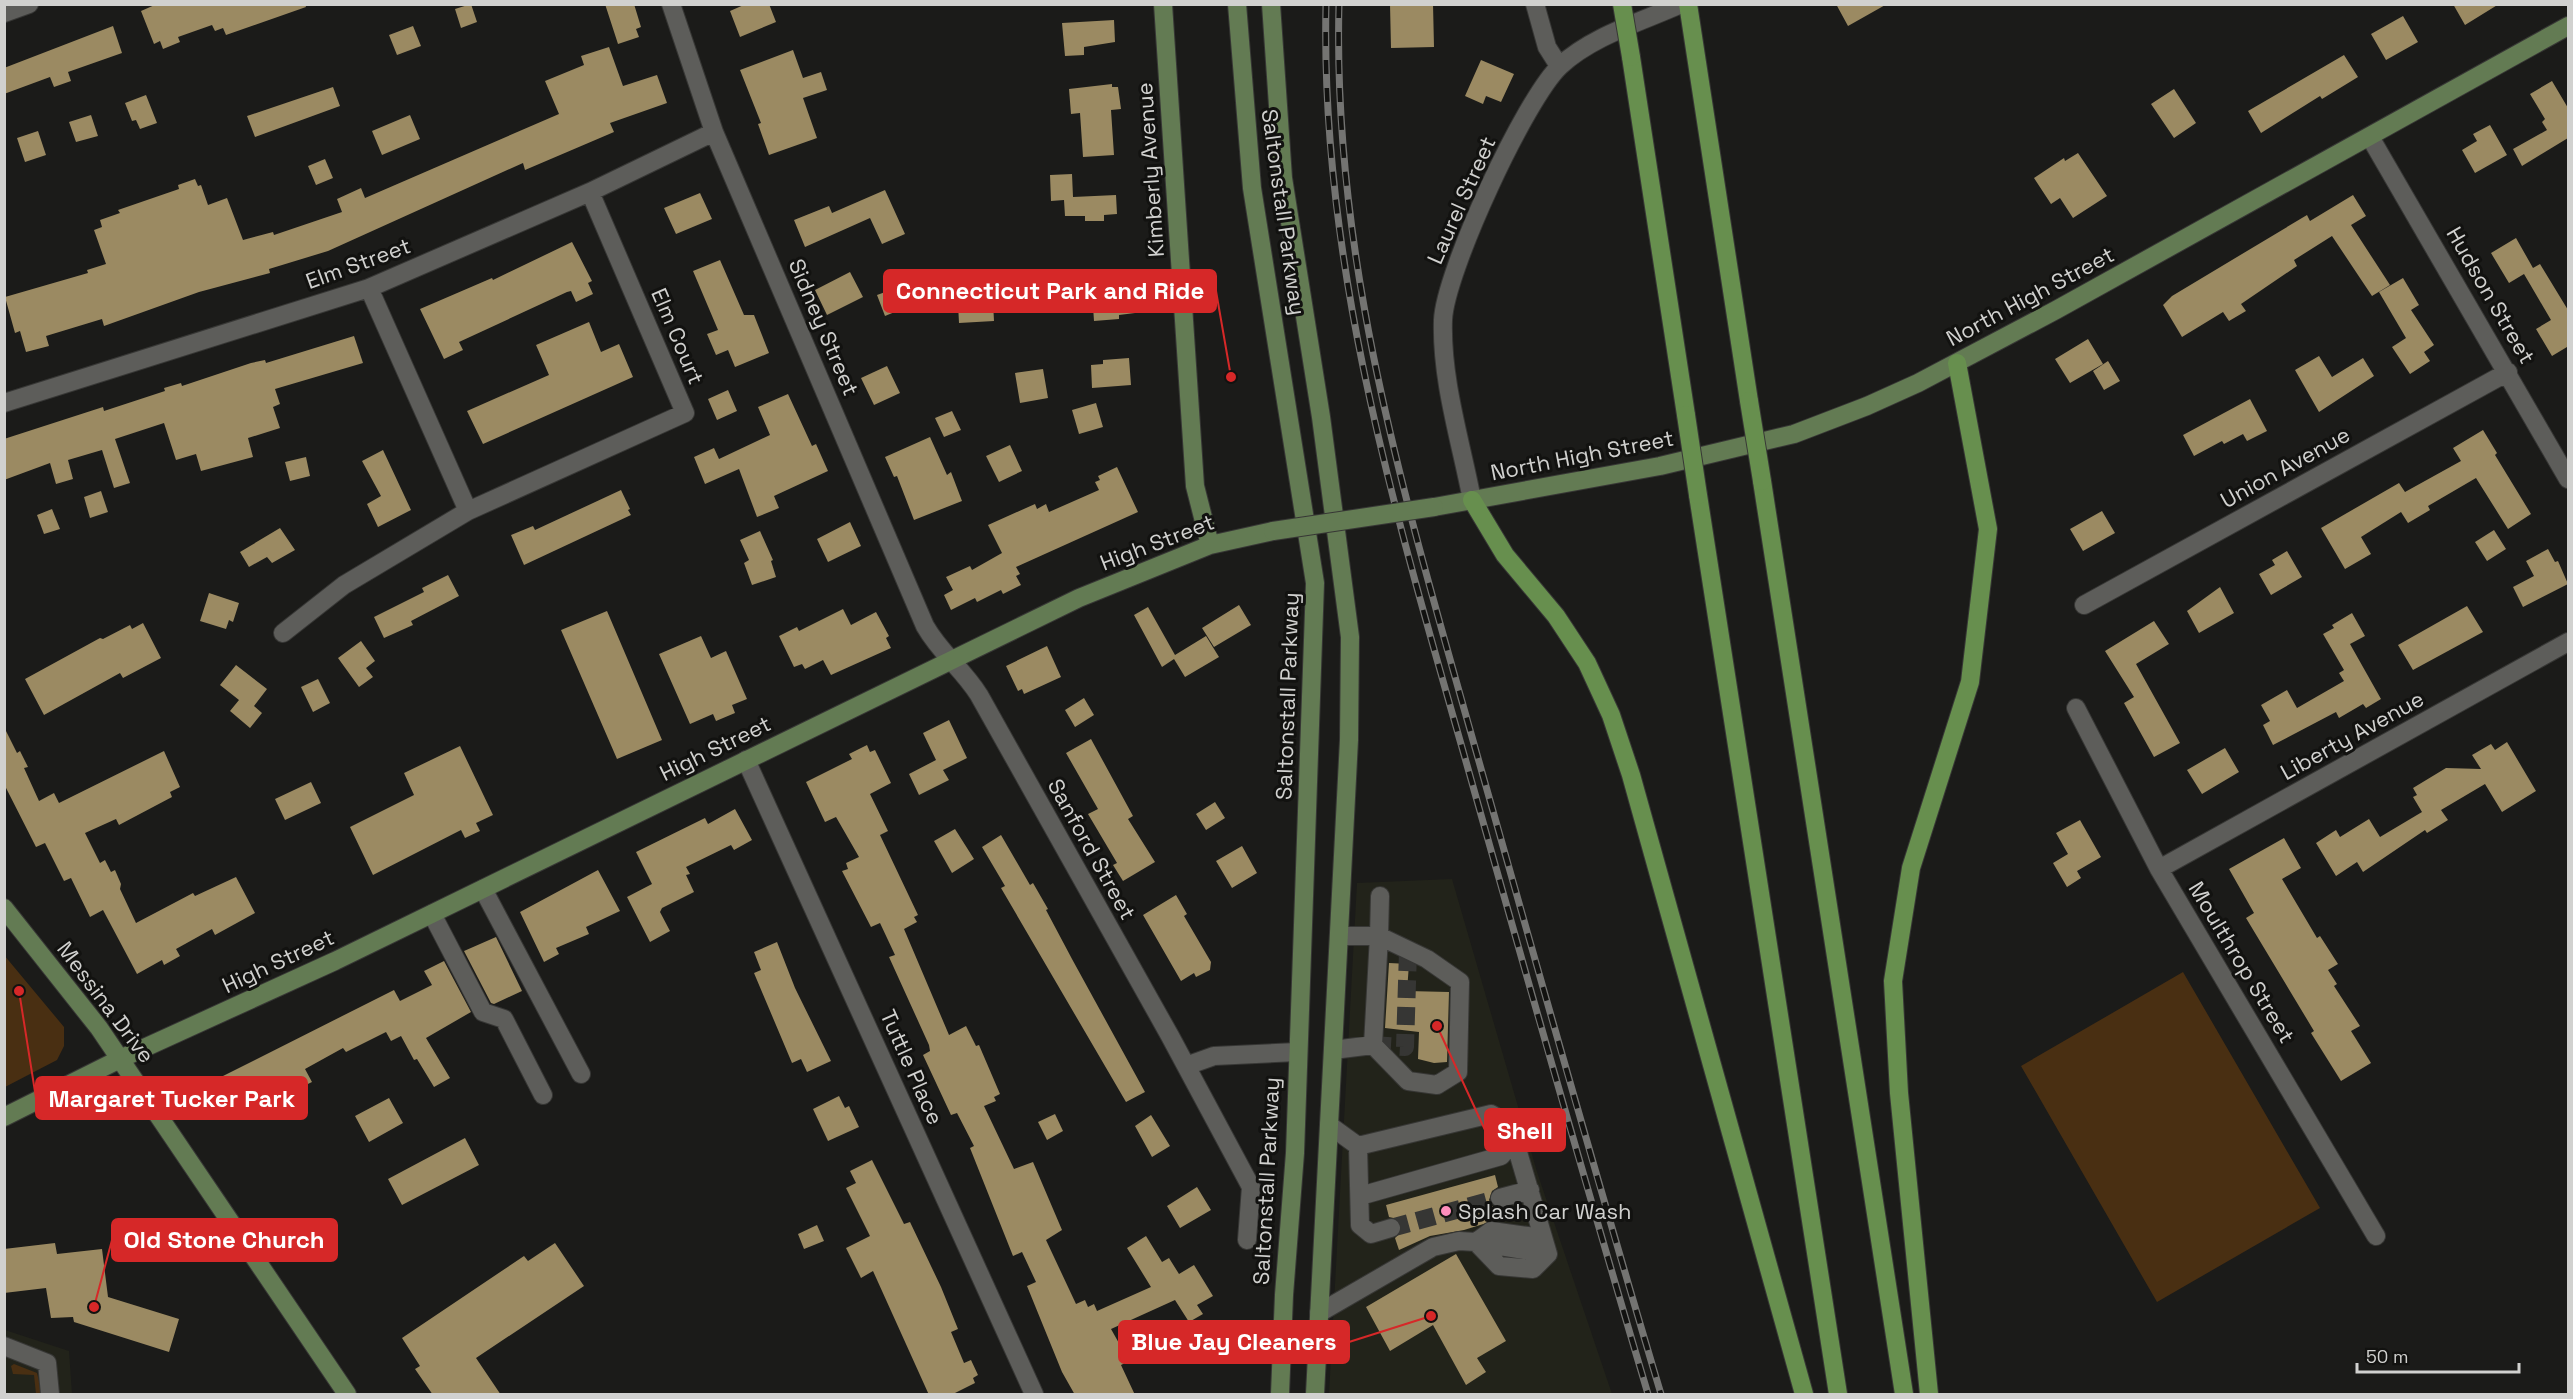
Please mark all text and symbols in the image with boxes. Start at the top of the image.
street label: Kimberly Avenue [1130,82,1170,258]
street label: Saltonstall Parkway [1256,107,1312,317]
street label: Laurel Street [1420,132,1502,268]
street label: Hudson Street [2440,221,2542,369]
street label: Elm Street [302,231,414,295]
street label: North High Street [1941,240,2119,352]
street label: Sidney Street [783,254,865,400]
callout: Connecticut Park and Ride [884,270,1216,312]
text: Connecticut Park and Ride [896,275,1204,306]
street label: Elm Court [645,284,711,388]
street label: Union Avenue [2215,420,2355,514]
street label: North High Street [1488,424,1676,486]
street label: High Street [1096,507,1218,577]
street label: Saltonstall Parkway [1269,592,1305,800]
street label: Liberty Avenue [2275,684,2429,786]
street label: High Street [655,709,775,787]
street label: Sanford Street [1042,774,1142,924]
street label: Moulthrop Street [2183,876,2301,1048]
street label: High Street [218,923,338,999]
street label: Messina Drive [51,936,161,1068]
street label: Tuttle Place [874,1005,950,1129]
street label: Saltonstall Parkway [1247,1076,1285,1286]
callout: Margaret Tucker Park [36,1077,307,1119]
text: Margaret Tucker Park [49,1083,296,1114]
callout: Shell [1485,1109,1565,1151]
text: Shell [1497,1115,1553,1146]
place label: Splash Car Wash [1458,1197,1632,1225]
marker: Splash Car Wash [1439,1204,1453,1218]
callout: Old Stone Church [112,1219,337,1261]
text: Old Stone Church [123,1224,325,1255]
callout: Blue Jay Cleaners [1119,1321,1349,1363]
text: Blue Jay Cleaners [1131,1326,1337,1357]
scale bar [2357,1336,2519,1374]
text: 50 m [2366,1345,2408,1368]

